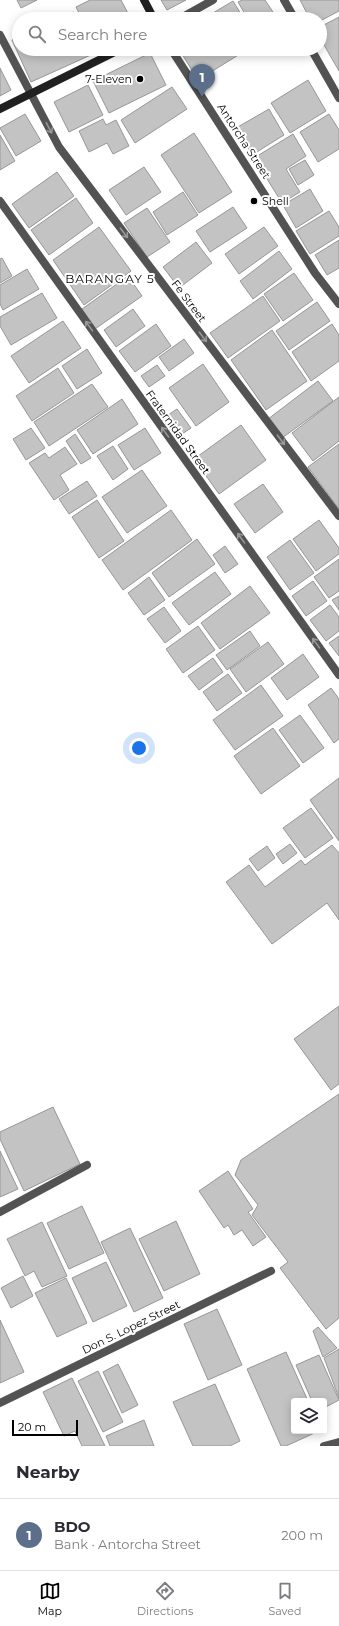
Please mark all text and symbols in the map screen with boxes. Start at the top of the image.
search box [12,12,327,56]
icon: search [26,23,48,45]
text: Search here [58,25,147,44]
pin: 1 [189,64,215,97]
place label: 7-Eleven [85,72,132,86]
marker: 7-Eleven [135,74,145,84]
street label: Antorcha Street [214,101,274,182]
one-way arrow [45,121,53,133]
place label: Shell [262,194,289,208]
marker: Shell [249,196,259,206]
one-way arrow [120,228,129,239]
district label: BARANGAY 5 [65,271,155,286]
street label: Fe Street [168,277,210,325]
one-way arrow [85,321,94,332]
one-way arrow [199,331,207,342]
street label: Fraternidad Street [143,387,214,477]
one-way arrow [161,427,169,438]
one-way arrow [277,435,286,446]
one-way arrow [237,532,245,543]
one-way arrow [312,638,320,649]
your location [129,738,149,758]
street label: Don S. Lopez Street [80,1297,183,1357]
map controls [291,1398,327,1434]
button: layers [291,1398,327,1434]
scale bar [12,1418,78,1437]
text: 20 m [18,1420,46,1434]
text: Nearby [16,1462,80,1482]
text: BDO [54,1517,91,1536]
text: 1 [26,1527,32,1543]
text: 200 m [281,1527,323,1543]
text: Bank · Antorcha Street [54,1536,201,1552]
tab: Map [38,1580,62,1618]
tab: Directions [137,1580,193,1618]
tab: Saved [268,1580,301,1618]

